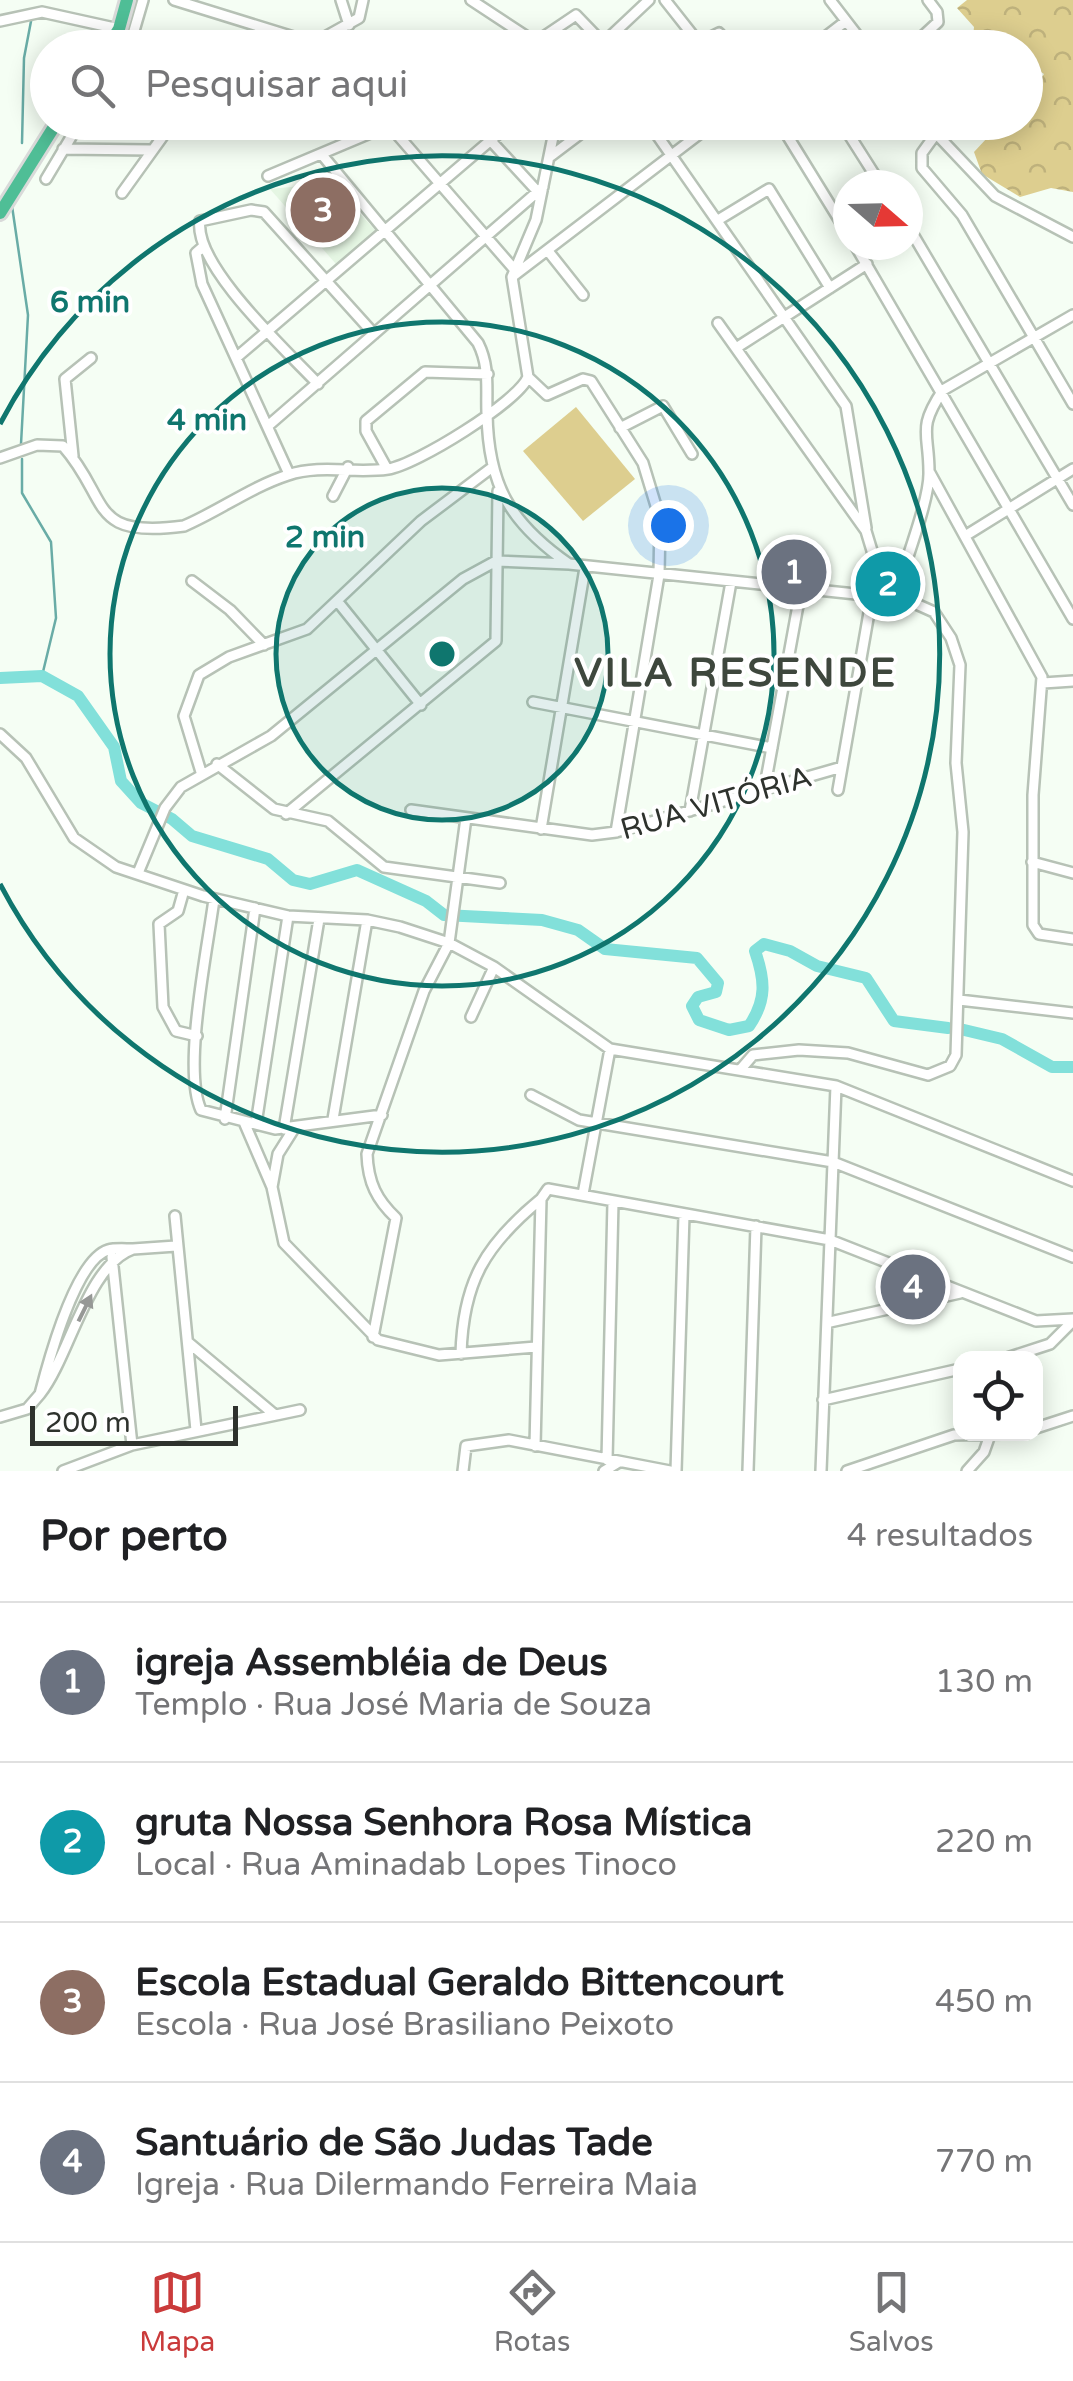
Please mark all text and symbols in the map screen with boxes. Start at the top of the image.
search box [30,30,1043,140]
icon: search [65,58,120,113]
text: Pesquisar aqui [145,62,408,108]
north arrow [833,170,923,260]
pin: 3 [290,172,356,248]
text: 6 min [50,284,130,321]
text: 4 min [167,402,247,439]
your location [643,500,694,551]
text: 2 min [285,519,365,556]
pin: 1 [762,534,826,610]
pin: 2 [856,546,920,622]
centre of rings [424,636,460,672]
district label: VILA RESENDE [574,649,898,697]
street label: RUA VITÓRIA [616,759,816,848]
pin: 4 [880,1250,946,1324]
one-way arrow [77,1293,94,1322]
map controls [953,1351,1043,1441]
button: locate [953,1351,1043,1441]
scale bar [30,1401,238,1446]
text: 200 m [45,1406,131,1440]
text: Por perto [40,1511,228,1562]
text: 4 resultados [847,1517,1033,1555]
text: igreja Assembléia de Deus [135,1640,608,1686]
text: 1 [62,1663,83,1701]
text: 130 m [935,1663,1033,1701]
text: Templo · Rua José Maria de Souza [135,1686,652,1724]
text: gruta Nossa Senhora Rosa Mística [135,1800,752,1846]
text: 2 [62,1823,83,1861]
text: 220 m [935,1823,1033,1861]
text: Local · Rua Aminadab Lopes Tinoco [135,1846,677,1884]
text: Escola Estadual Geraldo Bittencourt [135,1960,784,2006]
text: 3 [62,1983,83,2021]
text: 450 m [935,1983,1033,2021]
text: Escola · Rua José Brasiliano Peixoto [135,2006,674,2044]
text: Santuário de São Judas Tade [135,2120,653,2166]
text: 4 [62,2143,83,2181]
text: 770 m [935,2143,1033,2181]
text: Igreja · Rua Dilermando Ferreira Maia [135,2166,698,2204]
tab: Mapa [139,2265,215,2359]
tab: Rotas [494,2265,570,2359]
tab: Salvos [849,2265,934,2359]

